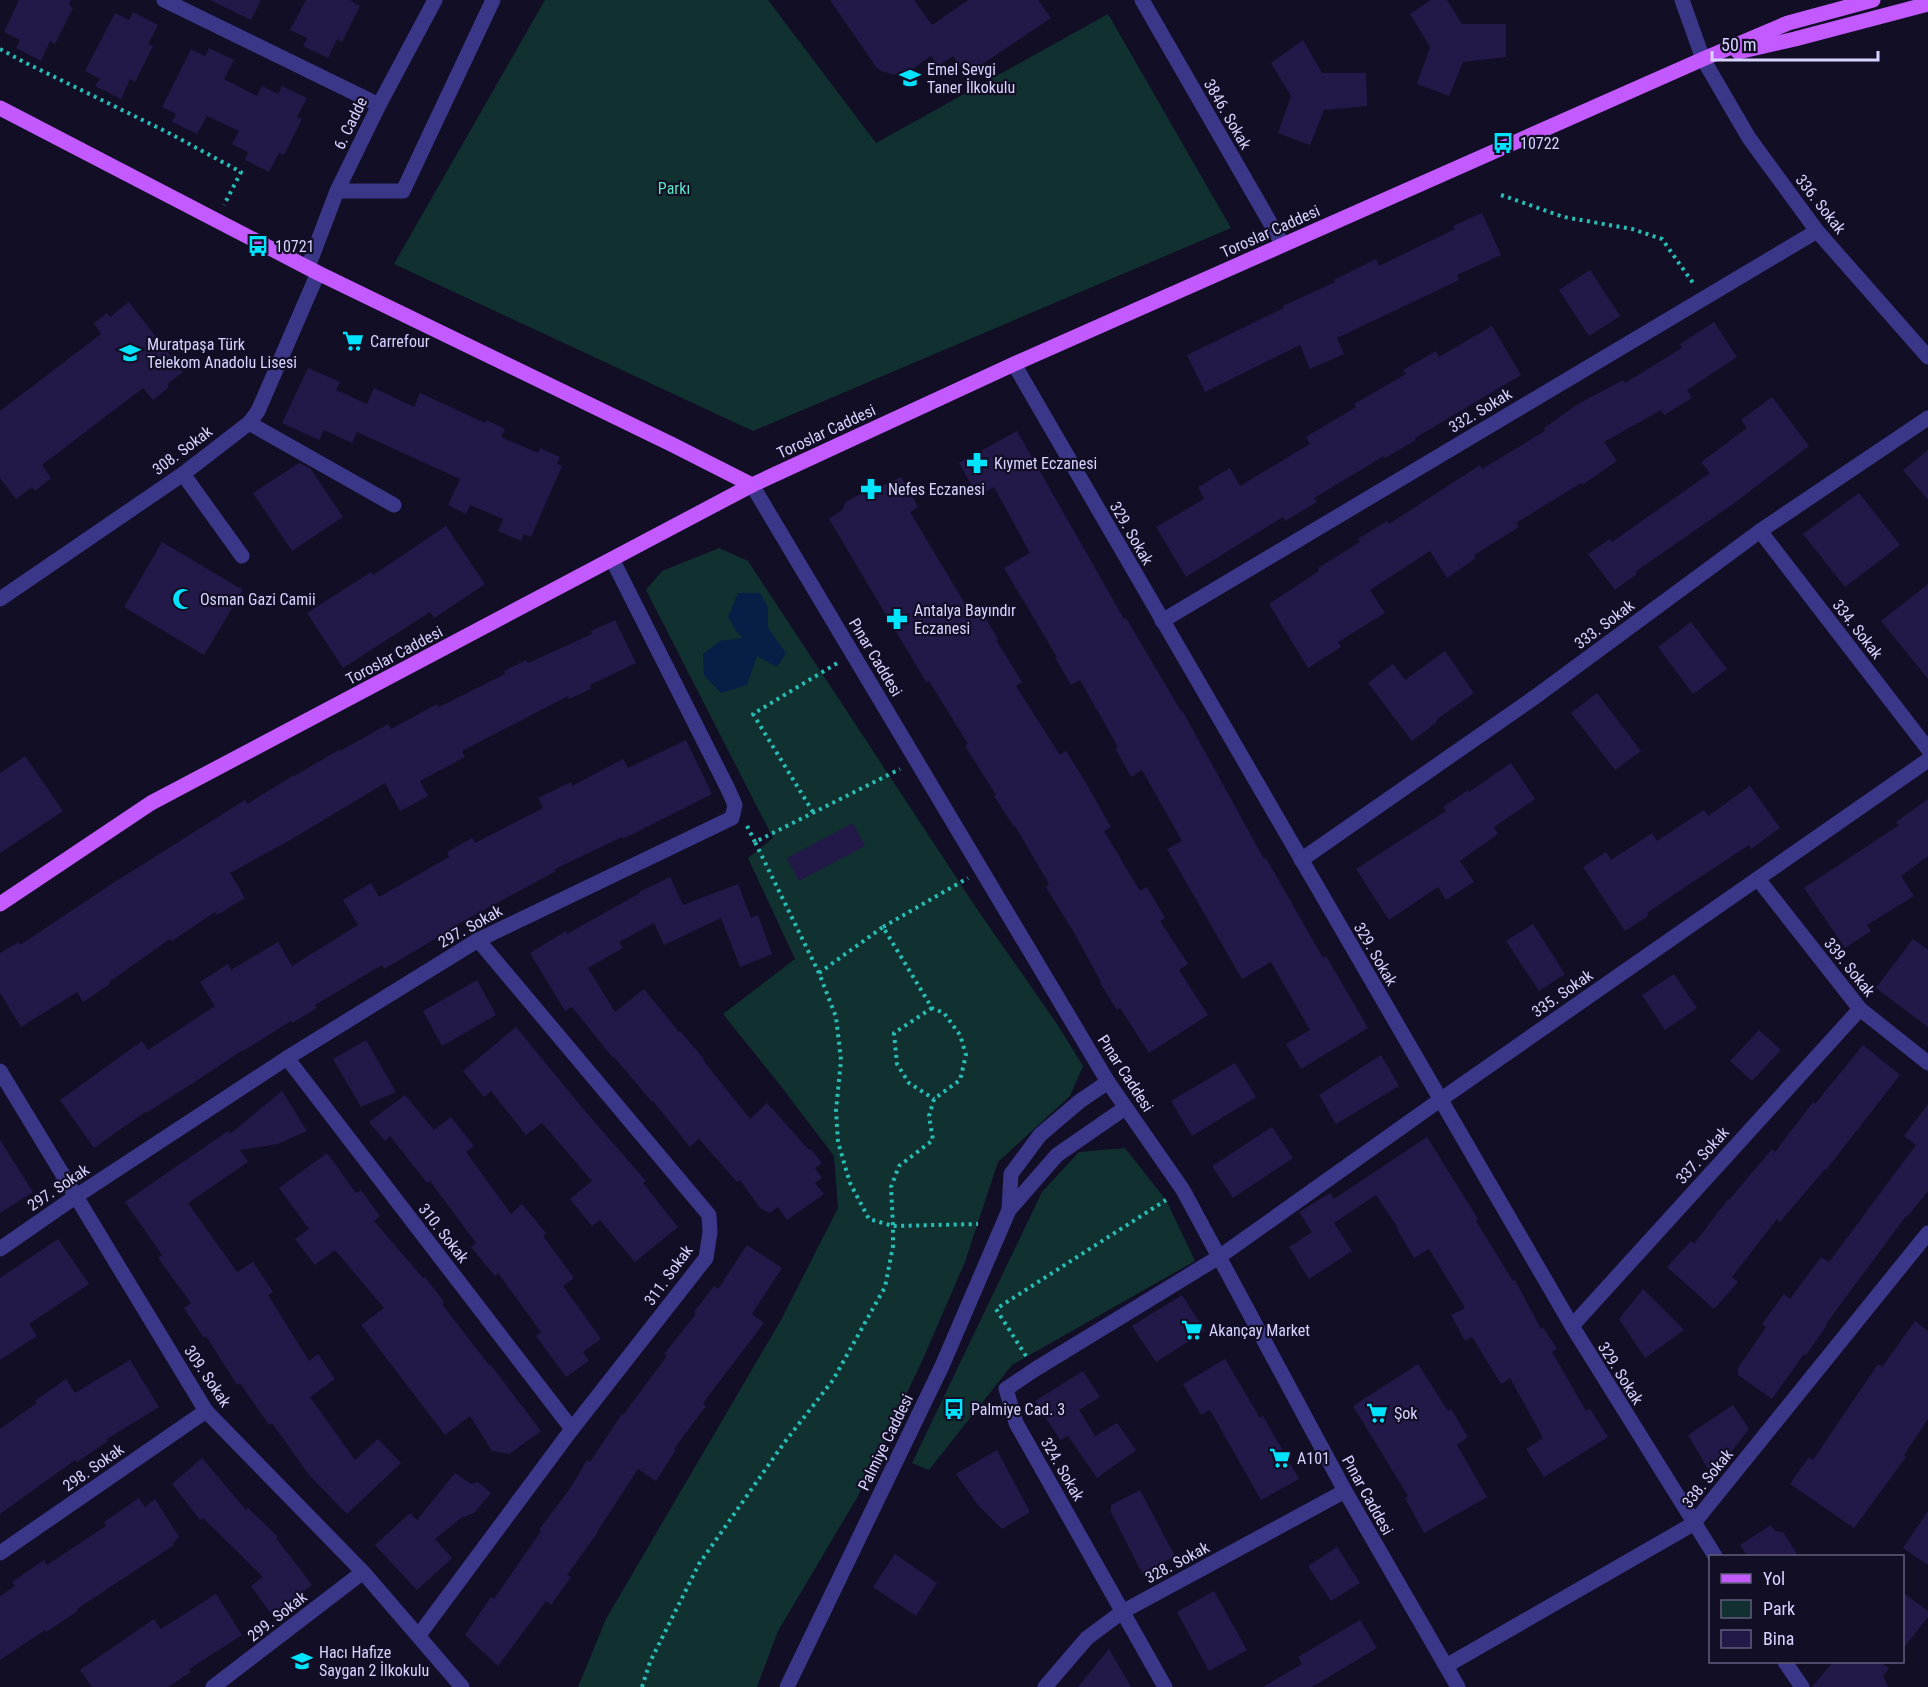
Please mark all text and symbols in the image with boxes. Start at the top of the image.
scale bar [1712,24,1878,62]
text: 50 m [1721,34,1756,55]
place label: Emel Sevgi Taner İlkokulu [927,60,1015,97]
school or university icon: Emel Sevgi Taner İlkokulu [898,66,922,90]
street label: 3846. Sokak [1200,76,1256,153]
street label: 6. Cadde [330,94,371,153]
bus stop icon: 10722 [1491,131,1515,155]
place label: 10722 [1520,134,1560,153]
street label: 336. Sokak [1792,171,1850,238]
park label: Parkı [658,179,690,198]
street label: Toroslar Caddesi [1218,201,1323,262]
bus stop icon: 10721 [246,234,270,258]
place label: 10721 [275,237,315,256]
supermarket icon: Carrefour [341,329,365,353]
place label: Carrefour [370,332,430,351]
place label: Muratpaşa Türk Telekom Anadolu Lisesi [147,335,297,372]
school or university icon: Muratpaşa Türk Telekom Anadolu Lisesi [118,341,142,365]
street label: 332. Sokak [1445,384,1516,437]
street label: Toroslar Caddesi [774,400,879,463]
street label: 308. Sokak [149,421,217,479]
pharmacy icon: Kıymet Eczanesi [965,451,989,475]
place label: Kıymet Eczanesi [994,454,1097,473]
pharmacy icon: Nefes Eczanesi [859,477,883,501]
place label: Nefes Eczanesi [888,480,985,499]
street label: 329. Sokak [1106,498,1158,569]
mosque icon: Osman Gazi Camii [171,587,195,611]
place label: Osman Gazi Camii [200,590,316,609]
street label: 333. Sokak [1571,595,1639,653]
street label: 334. Sokak [1829,596,1887,663]
place label: Antalya Bayındır Eczanesi [914,601,1016,638]
pharmacy icon: Antalya Bayındır Eczanesi [885,607,909,631]
street label: Pınar Caddesi [845,615,906,700]
street label: Toroslar Caddesi [343,622,446,689]
street label: 297. Sokak [435,901,506,952]
street label: 329. Sokak [1350,919,1402,990]
street label: 339. Sokak [1820,934,1880,1001]
street label: 335. Sokak [1528,965,1597,1021]
street label: Pınar Caddesi [1094,1031,1157,1115]
street label: 337. Sokak [1672,1122,1733,1188]
street label: 297. Sokak [24,1160,93,1215]
street label: 310. Sokak [415,1200,473,1267]
street label: 311. Sokak [640,1241,697,1309]
supermarket icon: Akançay Market [1180,1318,1204,1342]
place label: Akançay Market [1209,1321,1310,1340]
street label: 329. Sokak [1594,1339,1648,1409]
street label: 309. Sokak [180,1342,235,1411]
street label: Palmiye Caddesi [854,1391,917,1493]
bus stop icon: Palmiye Cad. 3 [942,1397,966,1421]
place label: Palmiye Cad. 3 [971,1400,1065,1419]
supermarket icon: Şok [1365,1401,1389,1425]
place label: Şok [1394,1404,1418,1423]
street label: 324. Sokak [1037,1434,1089,1505]
street label: 298. Sokak [59,1439,128,1495]
street label: 338. Sokak [1678,1445,1737,1511]
supermarket icon: A101 [1268,1446,1292,1470]
place label: A101 [1297,1449,1330,1468]
street label: Pınar Caddesi [1338,1452,1397,1538]
street label: 328. Sokak [1142,1537,1213,1587]
legend [1709,1555,1904,1663]
text: Yol [1763,1568,1785,1589]
street label: 299. Sokak [244,1587,311,1645]
text: Park [1763,1598,1795,1619]
text: Bina [1763,1628,1794,1649]
place label: Hacı Hafize Saygan 2 İlkokulu [319,1643,429,1680]
school or university icon: Hacı Hafize Saygan 2 İlkokulu [290,1649,314,1673]

